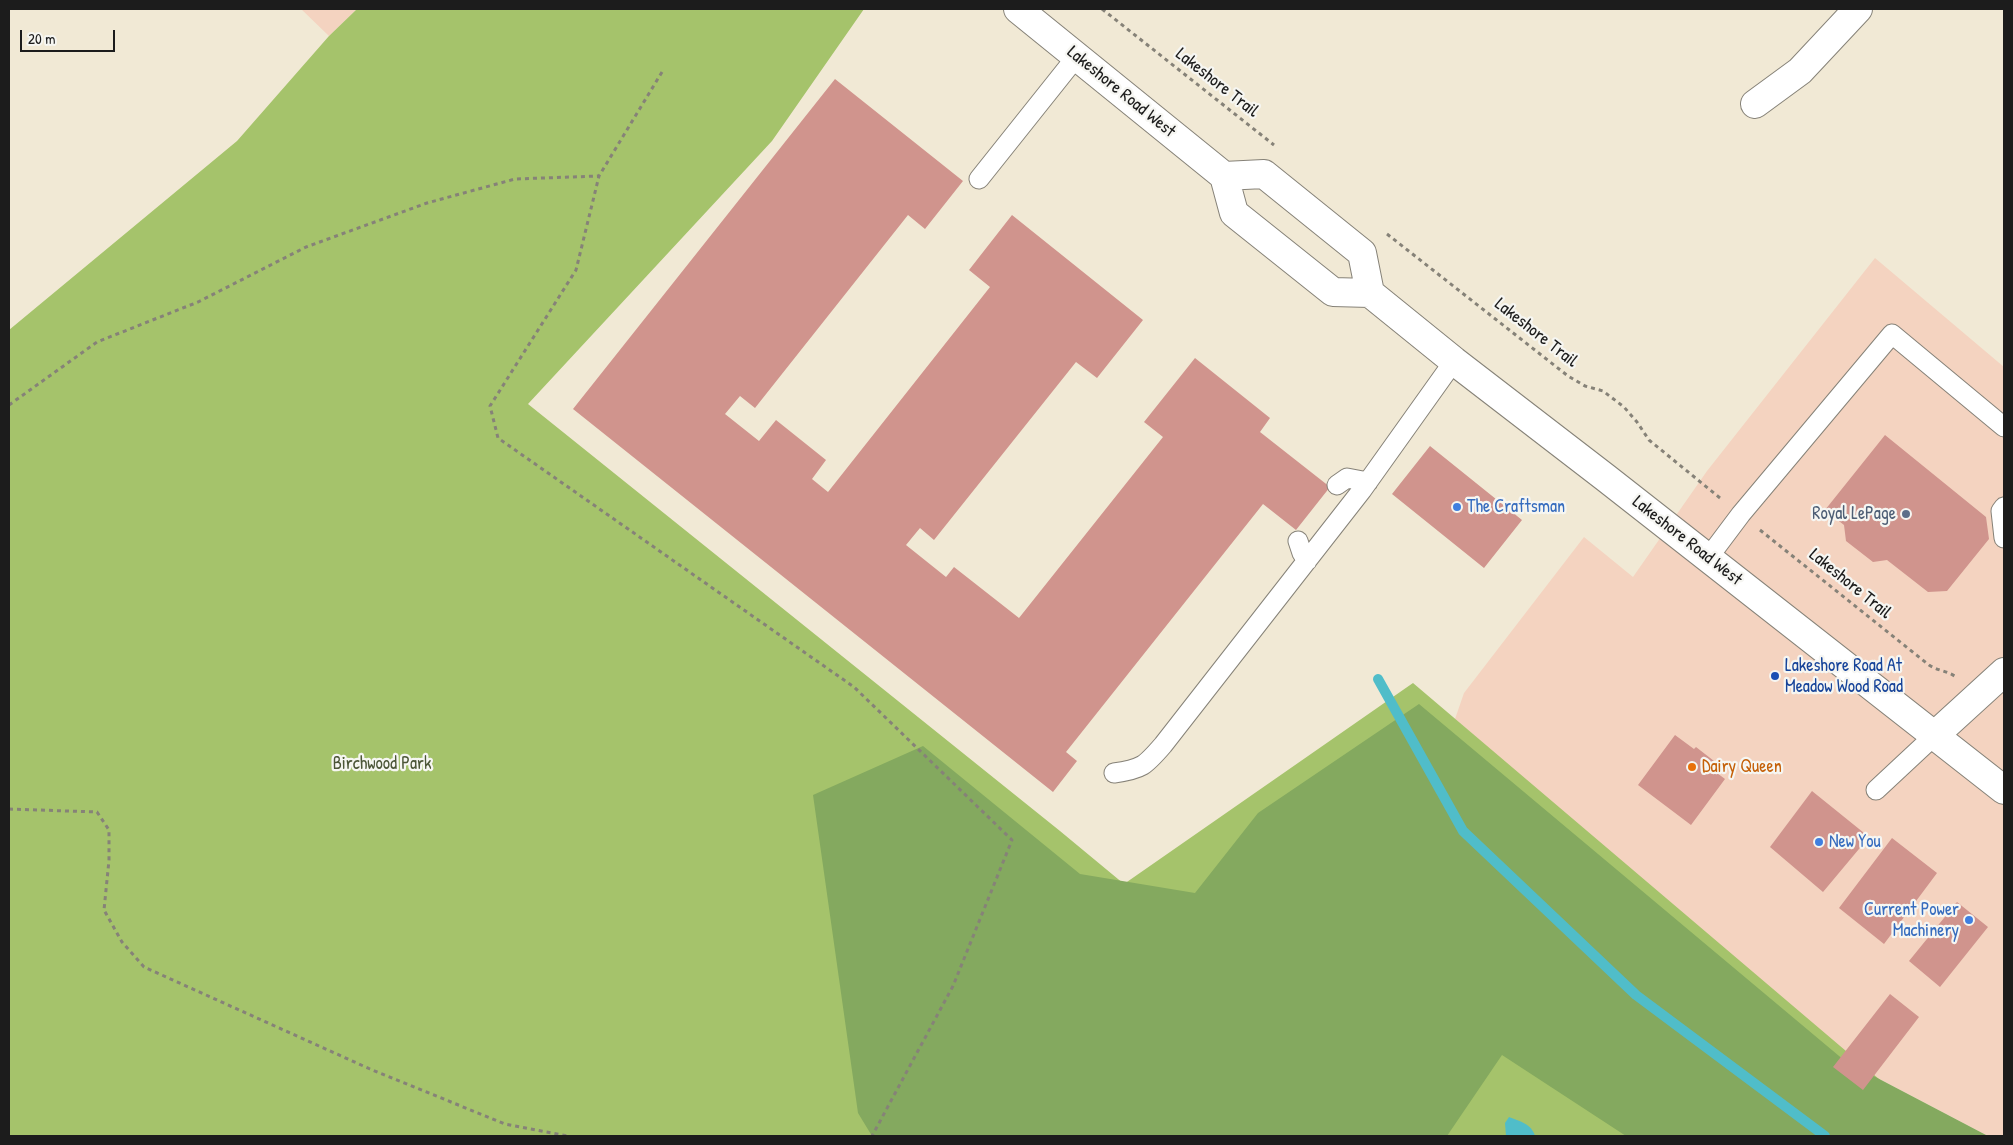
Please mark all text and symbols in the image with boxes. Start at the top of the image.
scale bar [22,20,118,52]
text: 20 m [28,28,55,49]
street label: Lakeshore Road West [1062,42,1180,142]
street label: Lakeshore Trail [1171,44,1263,122]
street label: Lakeshore Trail [1490,294,1582,372]
street label: Lakeshore Road West [1628,491,1746,591]
place label: The Craftsman [1467,496,1565,518]
marker: The Craftsman [1451,501,1463,513]
place label: Royal LePage [1812,503,1896,525]
marker: Royal LePage [1900,508,1912,520]
street label: Lakeshore Trail [1805,544,1895,624]
place label: Lakeshore Road At Meadow Wood Road [1785,655,1903,698]
marker: Lakeshore Road At Meadow Wood Road [1769,670,1781,682]
park label: Birchwood Park [333,753,431,775]
place label: Dairy Queen [1702,756,1782,778]
marker: Dairy Queen [1686,761,1698,773]
place label: New You [1829,831,1881,853]
marker: New You [1813,836,1825,848]
place label: Current Power Machinery [1864,899,1959,942]
marker: Current Power Machinery [1963,914,1975,926]

